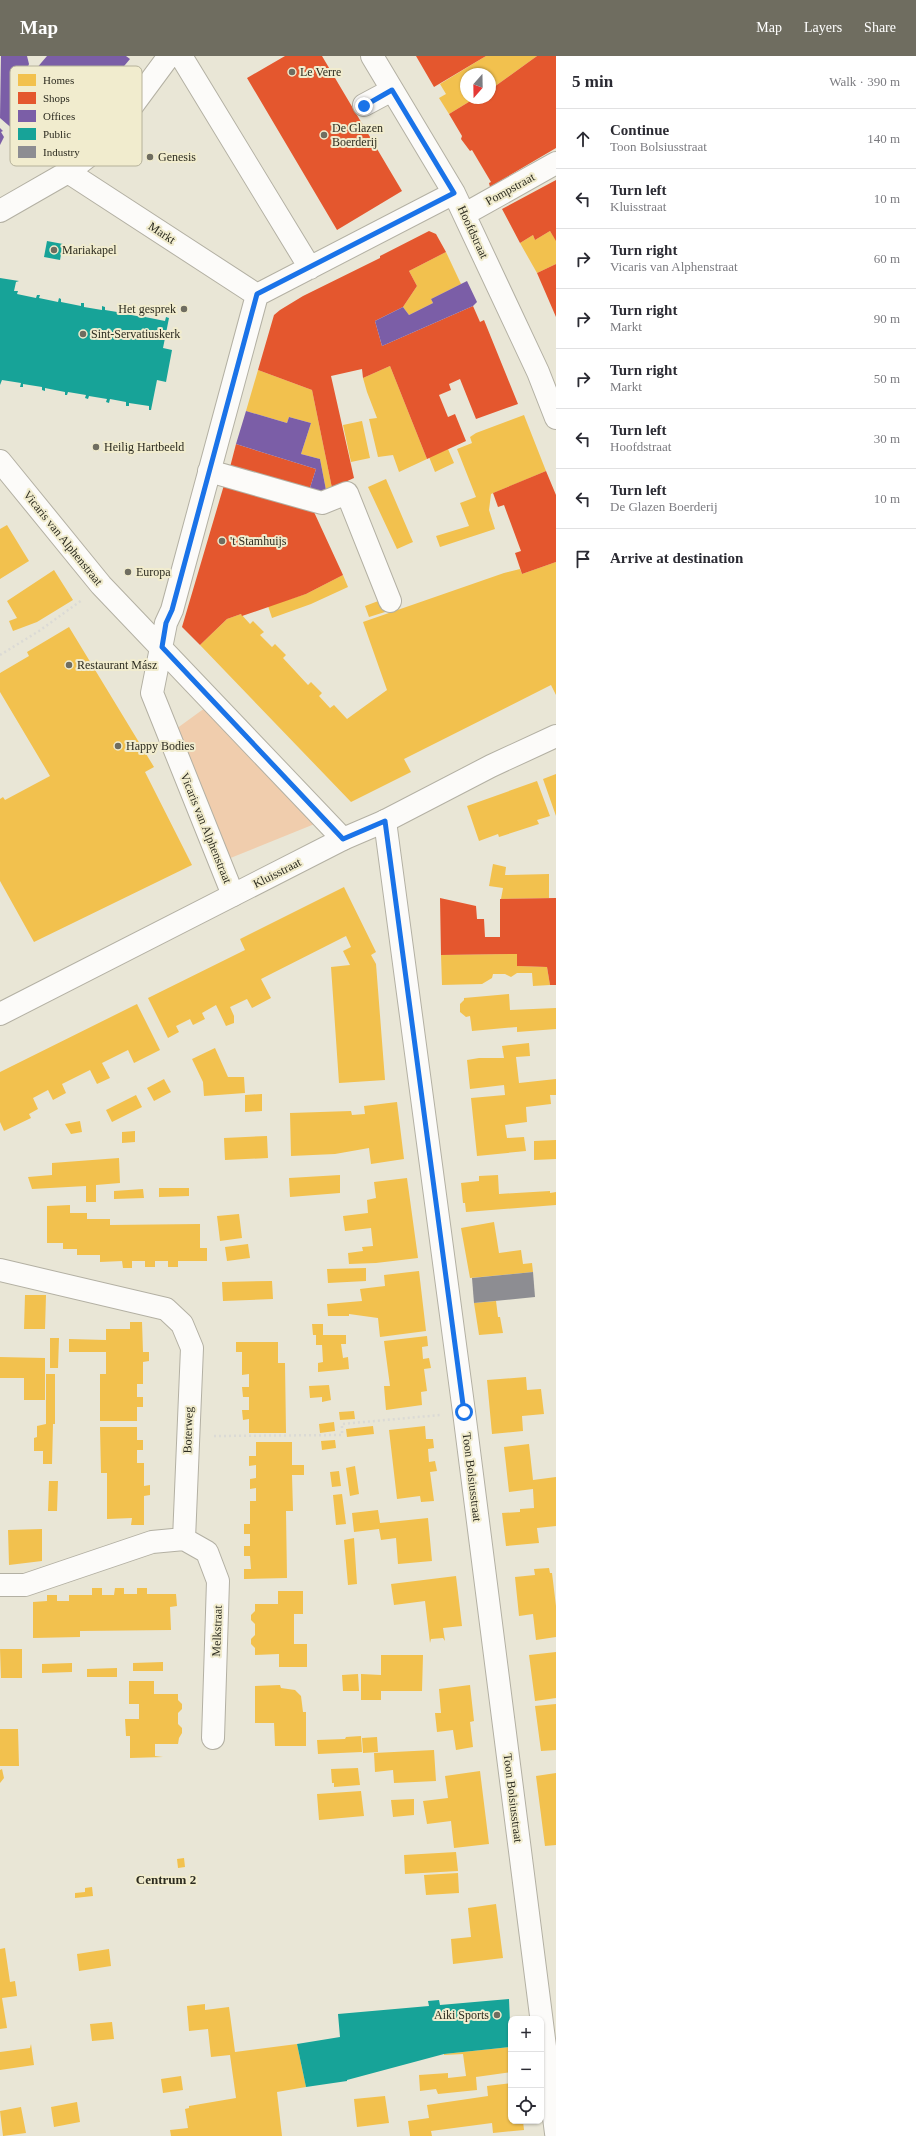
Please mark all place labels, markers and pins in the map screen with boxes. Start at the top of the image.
place label: Le Verre [300,65,341,79]
marker: Le Verre [287,67,297,77]
place label: De Glazen Boerderij [332,121,383,149]
marker: De Glazen Boerderij [319,130,329,140]
place label: Genesis [158,150,196,164]
marker: Genesis [145,152,155,162]
place label: Mariakapel [62,243,117,257]
marker: Mariakapel [49,245,59,255]
place label: Het gesprek [118,302,176,316]
marker: Het gesprek [179,304,189,314]
place label: Sint-Servatiuskerk [91,327,180,341]
marker: Sint-Servatiuskerk [78,329,88,339]
place label: Heilig Hartbeeld [104,440,184,454]
marker: Heilig Hartbeeld [91,442,101,452]
place label: 't Stamhuijs [230,534,287,548]
marker: 't Stamhuijs [217,536,227,546]
place label: Europa [136,565,171,579]
marker: Europa [123,567,133,577]
place label: Restaurant Mász [77,658,157,672]
marker: Restaurant Mász [64,660,74,670]
place label: Happy Bodies [126,739,195,753]
marker: Happy Bodies [113,741,123,751]
place label: Aiki Sports [434,2008,489,2022]
marker: Aiki Sports [492,2010,502,2020]

